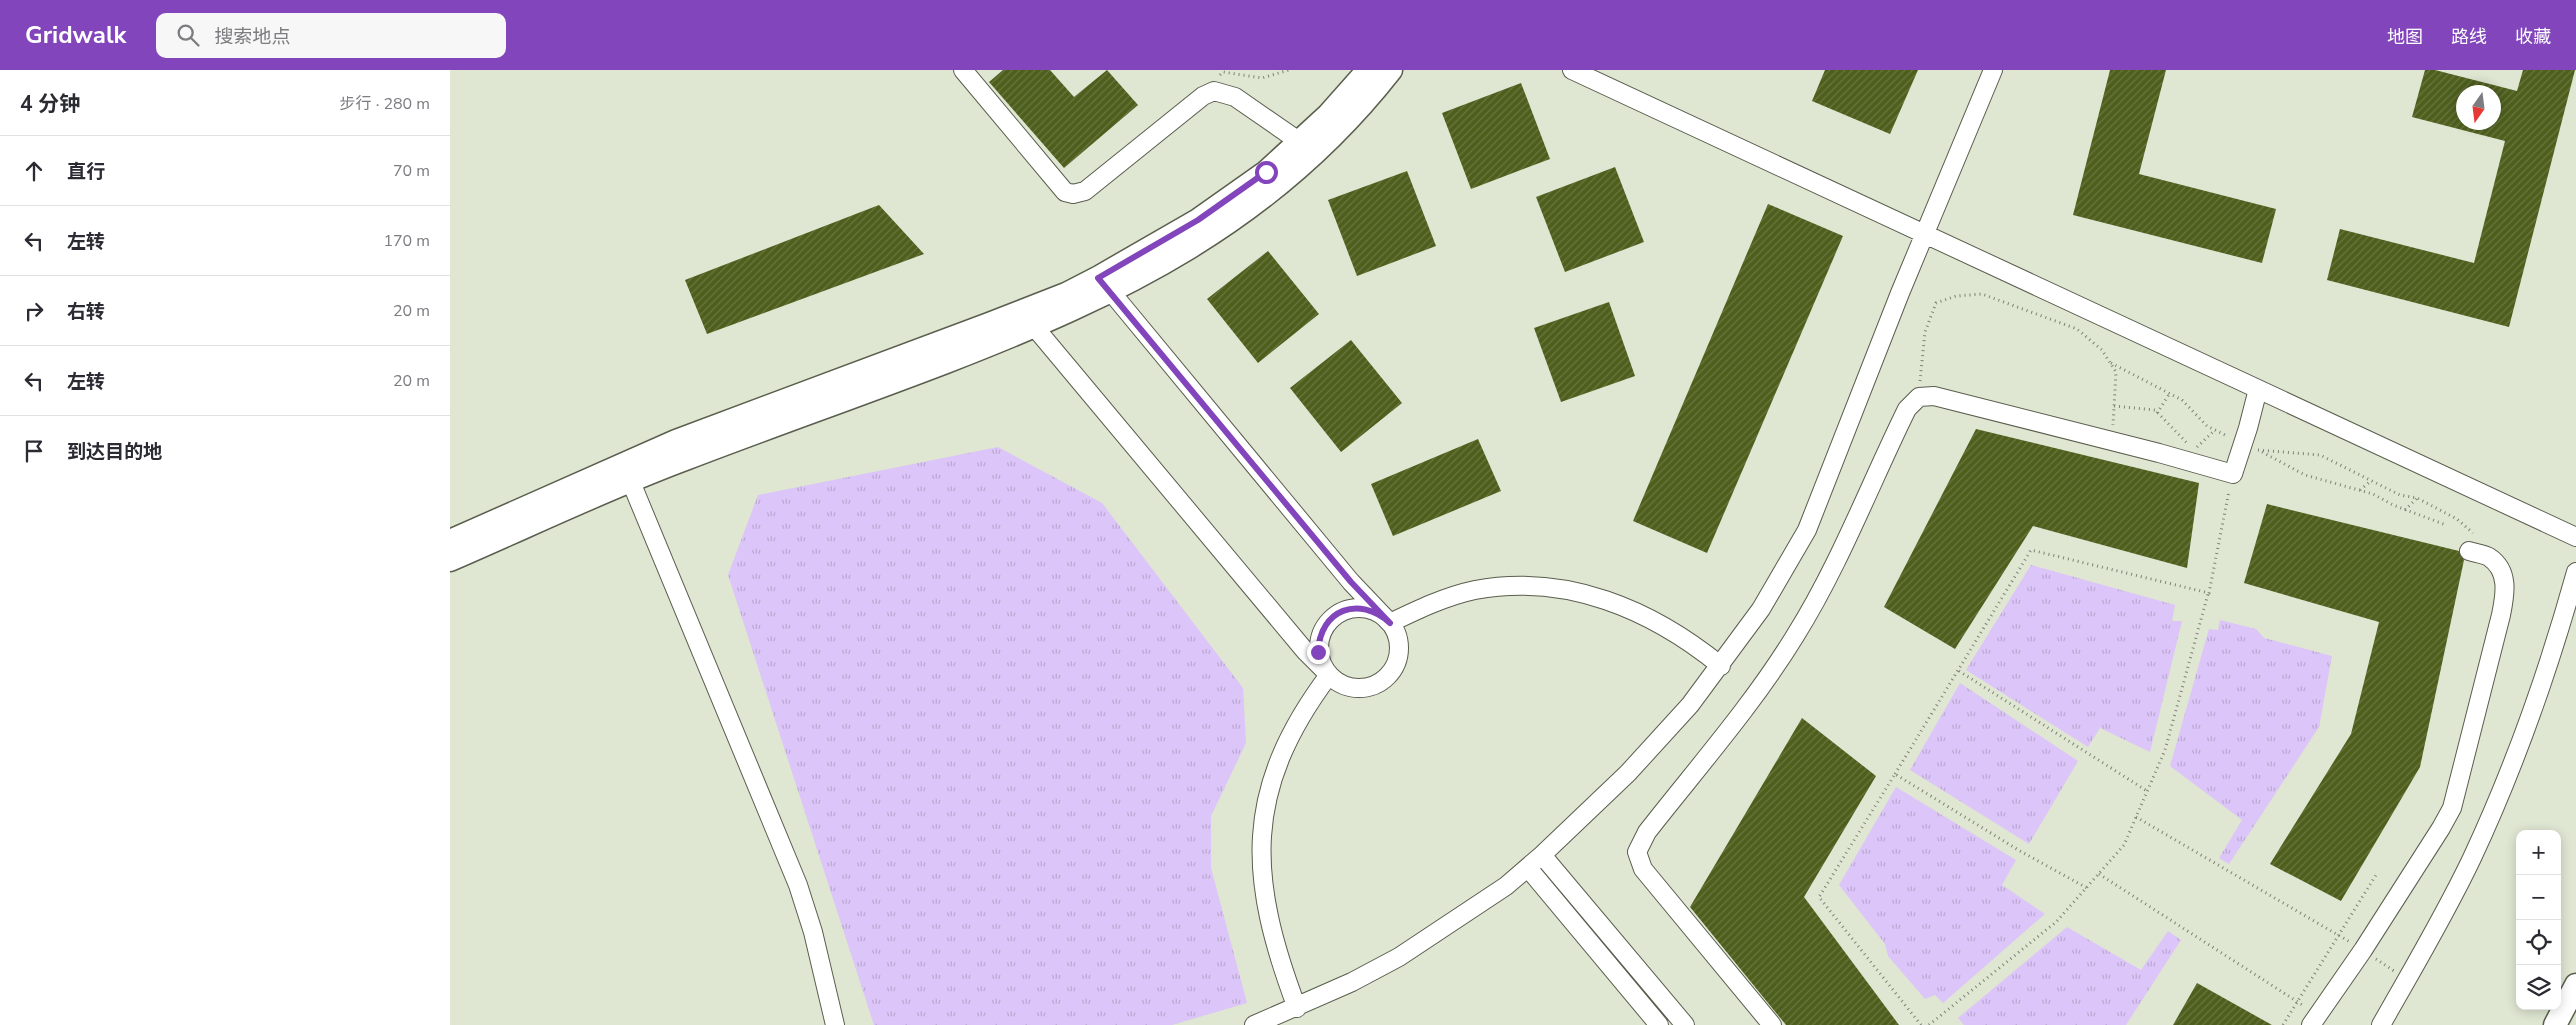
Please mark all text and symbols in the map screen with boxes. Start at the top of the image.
search box [156,13,506,58]
text: Gridwalk [25,19,126,51]
icon: search [174,21,202,49]
text: 搜索地点 [214,24,291,50]
text: 地图 [2387,25,2423,49]
text: 路线 [2451,25,2487,49]
text: 收藏 [2515,25,2551,49]
north arrow [2456,85,2501,130]
text: 4 分钟 [20,90,80,118]
text: 步行 · 280 m [340,93,430,115]
icon: ahead [20,157,48,185]
text: 直行 [67,159,105,185]
text: 70 m [393,160,430,182]
route start [1255,161,1278,184]
icon: left [20,227,48,255]
text: 左转 [67,229,105,255]
text: 170 m [383,230,430,252]
icon: right [20,297,48,325]
text: 右转 [67,299,105,325]
text: 20 m [393,300,430,322]
icon: left [20,367,48,395]
text: 左转 [67,369,105,395]
text: 20 m [393,370,430,392]
icon: arrive [20,437,48,465]
text: 到达目的地 [67,439,162,465]
route end [1307,641,1330,664]
map controls [2516,830,2561,1010]
button: + [2516,830,2561,875]
button: − [2516,875,2561,920]
button: locate [2516,920,2561,965]
button: layers [2516,965,2561,1010]

